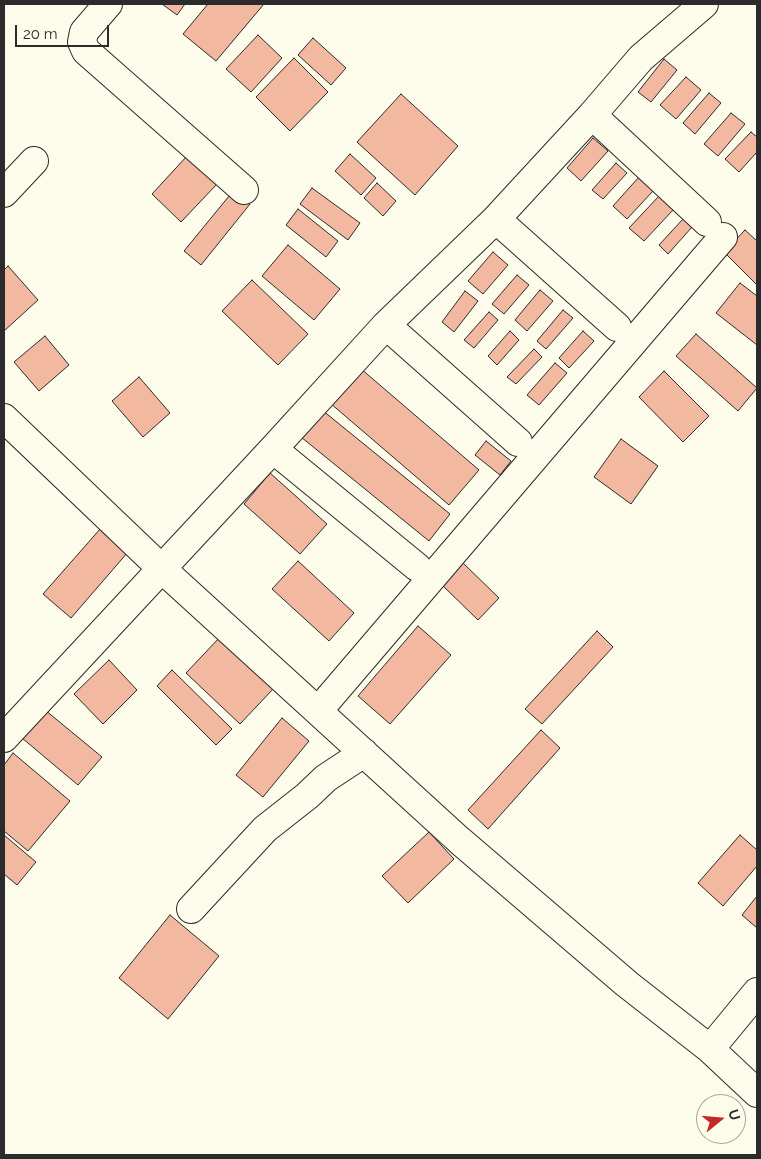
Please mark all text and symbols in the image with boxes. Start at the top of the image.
scale bar [18,15,111,47]
text: 20 m [23,25,58,43]
north arrow [696,1094,746,1144]
text: U [725,1108,744,1122]

